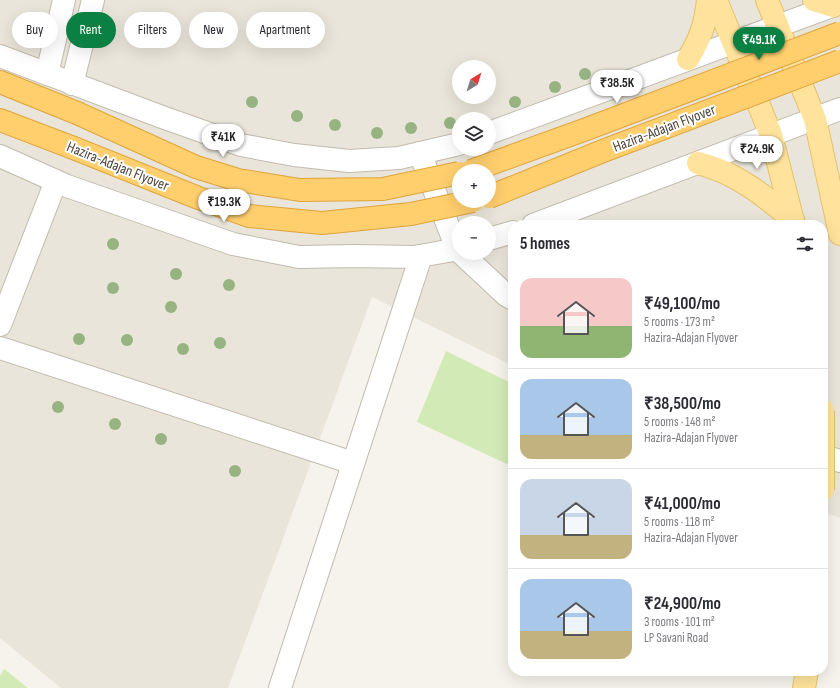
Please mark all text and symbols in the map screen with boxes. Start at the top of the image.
chip: Buy [12,12,58,48]
chip: Rent [66,12,116,48]
chip: Filters [124,12,181,48]
chip: New [189,12,238,48]
chip: Apartment [246,12,325,48]
pin: ₹49.1K [726,27,792,61]
text: ₹49.1K [742,32,776,48]
north arrow [452,60,496,104]
map controls [452,60,496,260]
pin: ₹38.5K [584,70,650,104]
text: ₹38.5K [600,75,634,91]
street label: Hazira-Adajan Flyover [610,100,719,157]
button: layers [452,112,496,156]
pin: ₹41K [199,124,247,158]
text: ₹41K [210,129,236,145]
pin: ₹24.9K [724,136,790,170]
street label: Hazira-Adajan Flyover [64,137,172,196]
text: ₹24.9K [740,141,774,157]
button: + [452,164,496,208]
pin: ₹19.3K [191,189,257,223]
text: ₹19.3K [207,194,241,210]
button: − [452,216,496,260]
icon: filters [794,233,816,255]
text: 5 homes [520,234,570,254]
icon: home [552,294,600,342]
text: ₹49,100/mo [644,294,720,314]
text: 5 rooms · 173 m² [644,314,715,330]
text: Hazira-Adajan Flyover [644,330,738,346]
text: ₹38,500/mo [644,394,721,414]
icon: home [552,395,600,443]
text: 5 rooms · 148 m² [644,414,716,430]
text: Hazira-Adajan Flyover [644,430,738,446]
text: ₹41,000/mo [644,494,721,514]
icon: home [552,495,600,543]
text: 5 rooms · 118 m² [644,514,715,530]
text: Hazira-Adajan Flyover [644,530,738,546]
text: ₹24,900/mo [644,594,721,614]
icon: home [552,595,600,643]
text: 3 rooms · 101 m² [644,614,715,630]
text: LP Savani Road [644,630,708,646]

